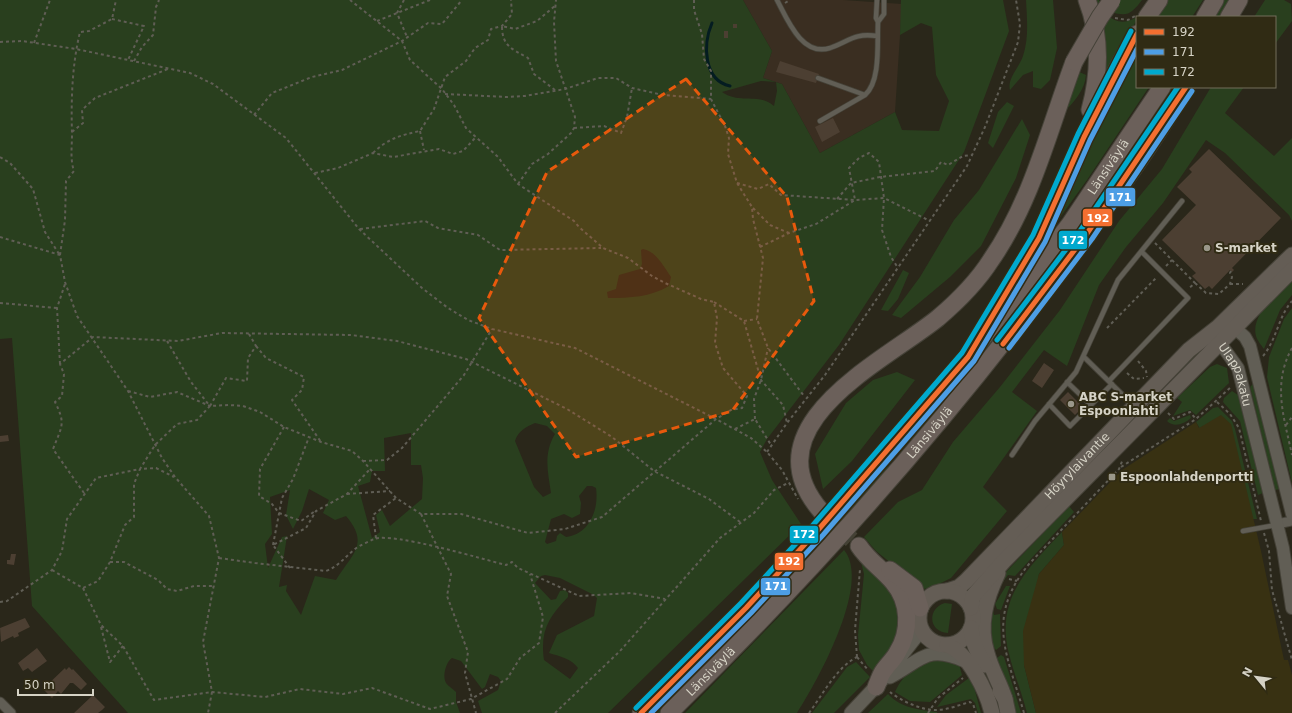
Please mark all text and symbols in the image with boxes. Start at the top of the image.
legend [1136,16,1276,88]
text: 192 [1172,25,1195,39]
text: 171 [1172,45,1195,59]
text: 172 [1172,65,1195,79]
street label: Länsiväylä [1085,137,1132,197]
line badge: 171 [1105,187,1136,207]
text: 171 [1109,191,1131,204]
line badge: 192 [1082,208,1113,227]
text: 192 [1087,212,1109,225]
line badge: 172 [1058,230,1088,250]
text: 172 [1062,234,1084,247]
place label: S-market [1215,241,1277,255]
marker: S-market [1202,243,1212,253]
street label: Ulappakatu [1215,340,1254,408]
place label: ABC S-market Espoonlahti [1079,390,1172,418]
marker: ABC S-market Espoonlahti [1066,399,1076,409]
street label: Länsiväylä [904,404,955,461]
street label: Höyrylaivantie [1042,430,1113,502]
place label: Espoonlahdenportti [1120,470,1253,484]
marker: Espoonlahdenportti [1107,472,1117,482]
line badge: 172 [789,525,819,544]
text: 172 [793,528,815,541]
line badge: 192 [774,552,804,571]
text: 192 [778,555,800,568]
line badge: 171 [760,577,791,596]
text: 171 [765,580,787,593]
street label: Länsiväylä [683,644,738,699]
north arrow [1236,657,1276,697]
text: N [1240,665,1256,680]
scale bar [18,671,93,697]
text: 50 m [24,678,55,692]

